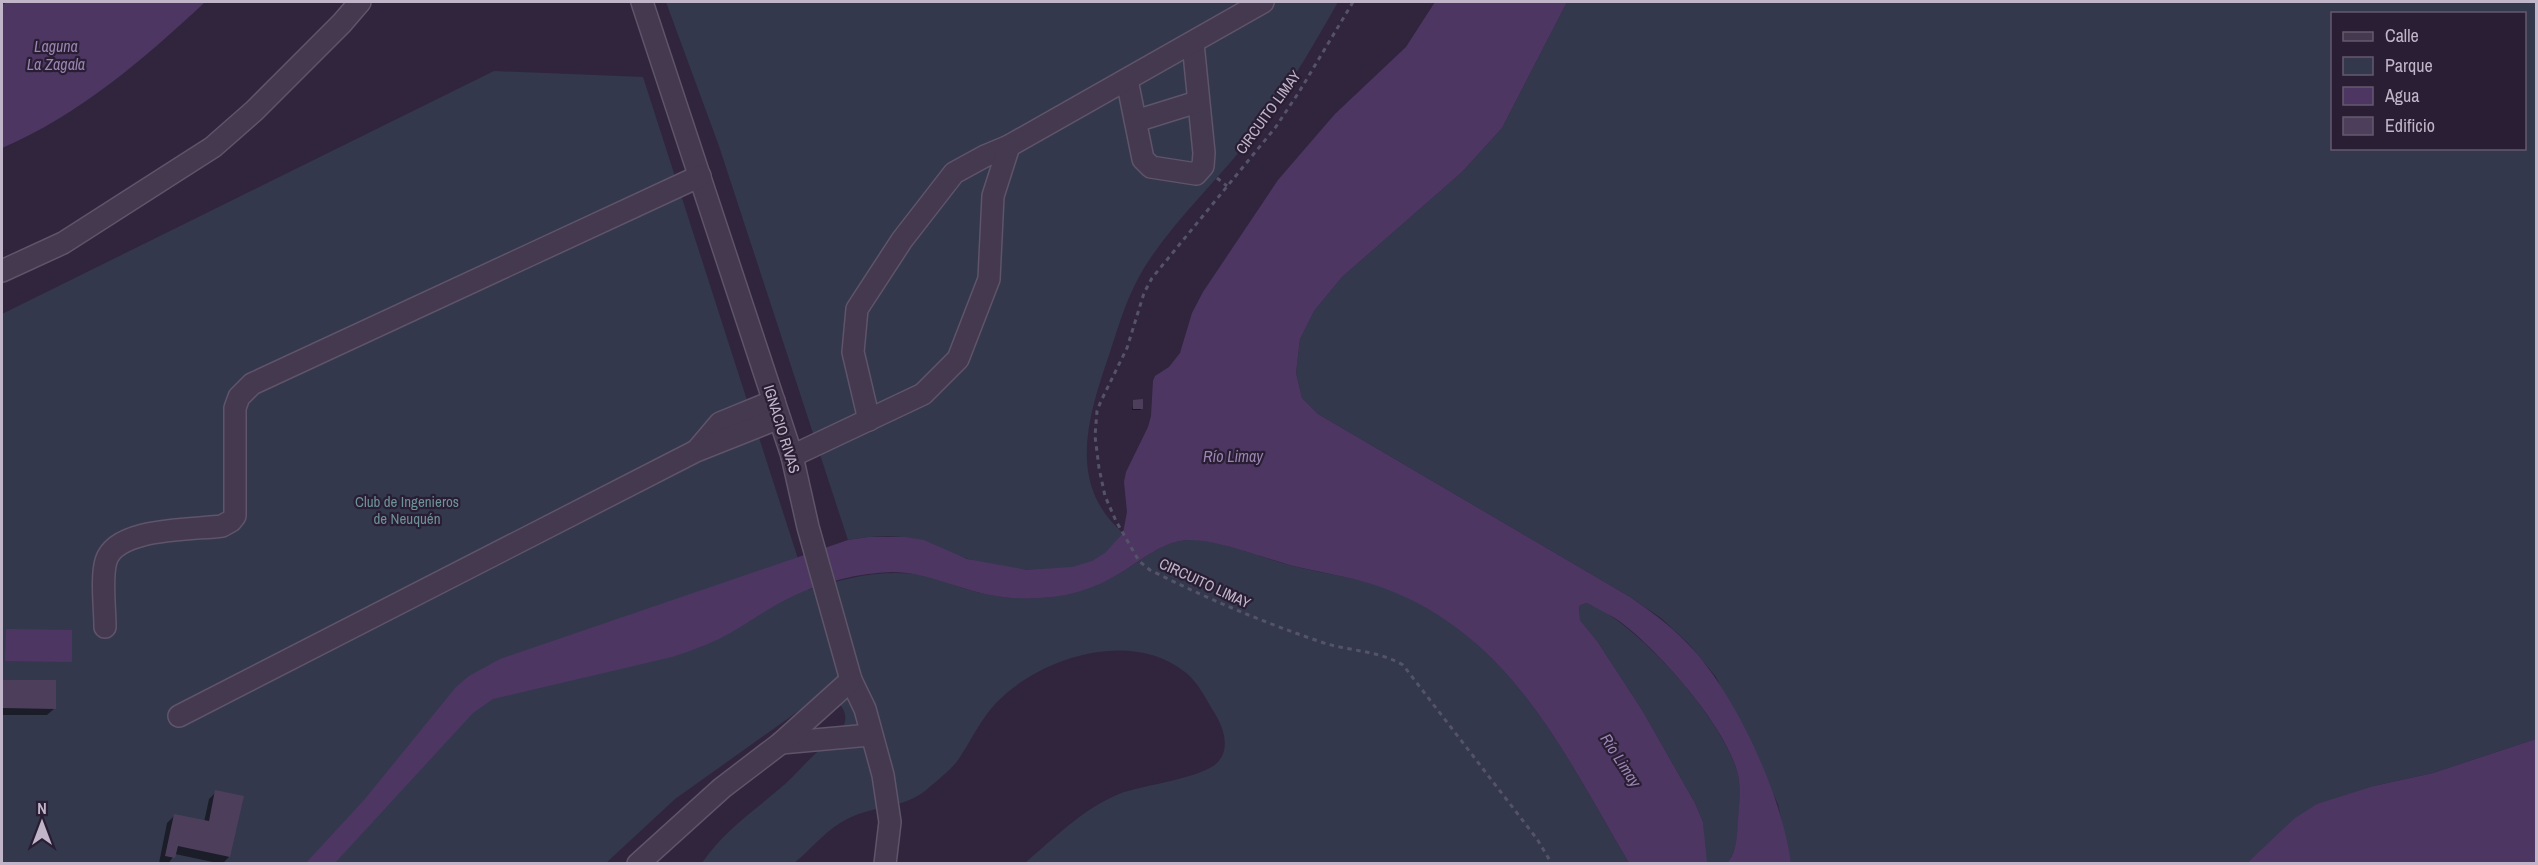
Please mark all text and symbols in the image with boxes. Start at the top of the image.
legend [2331,12,2526,150]
text: Calle [2385,23,2419,48]
water label: Laguna La Zagala [27,35,85,75]
text: Parque [2385,53,2433,78]
street label: CIRCUITO LIMAY [1231,65,1306,158]
text: Agua [2384,83,2419,108]
text: Edificio [2385,113,2435,138]
street label: IGNACIO RIVAS [759,382,805,476]
water label: Río Limay [1203,445,1264,467]
park label: Club de Ingenieros de Neuquén [355,491,459,529]
street label: CIRCUITO LIMAY [1156,553,1255,614]
water label: Río Limay [1595,729,1647,792]
north arrow [12,793,72,853]
text: N [37,797,47,819]

